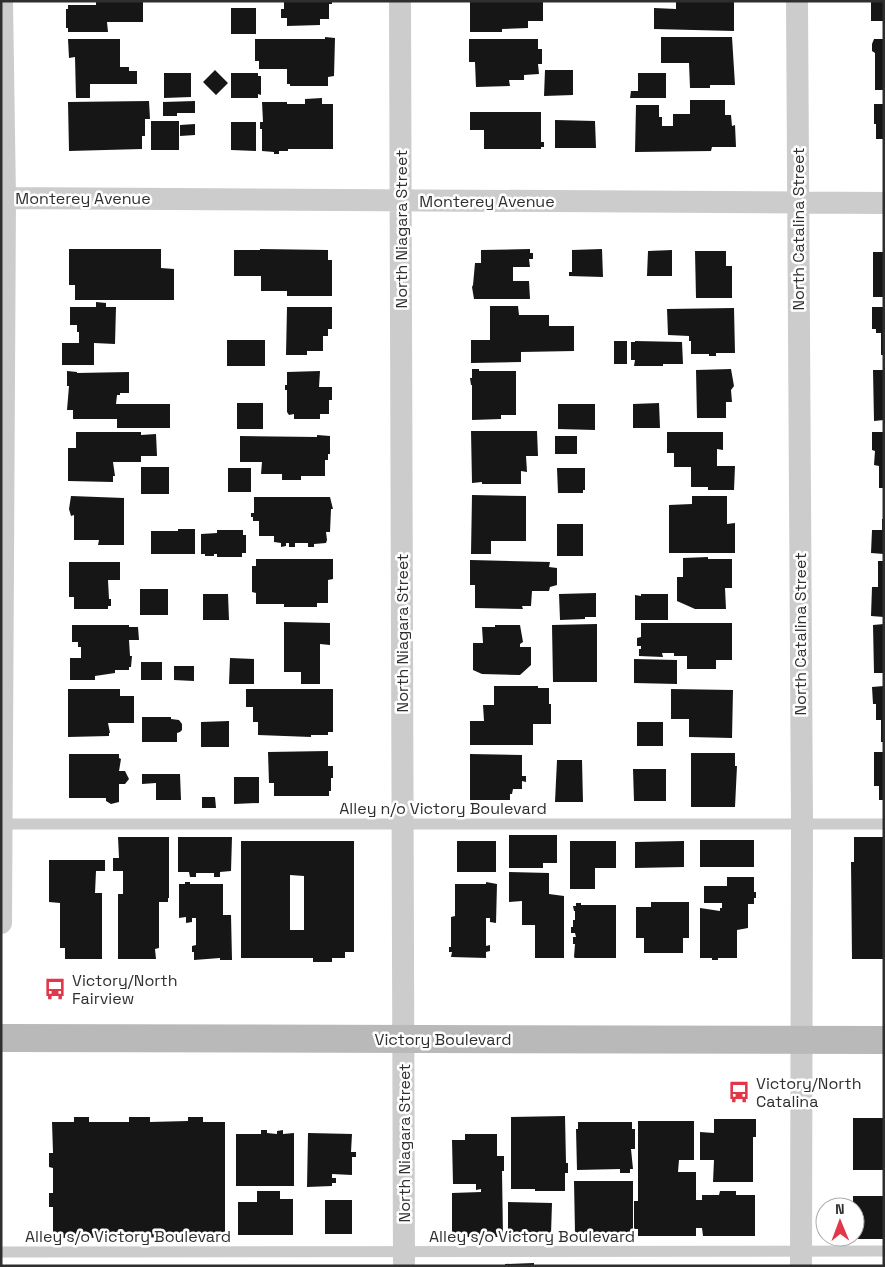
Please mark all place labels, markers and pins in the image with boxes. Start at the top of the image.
place label: Victory/North Fairview [72,970,178,1009]
bus stop icon: Victory/North Fairview [42,976,68,1002]
place label: Victory/North Catalina [756,1073,862,1112]
bus stop icon: Victory/North Catalina [726,1079,752,1105]

